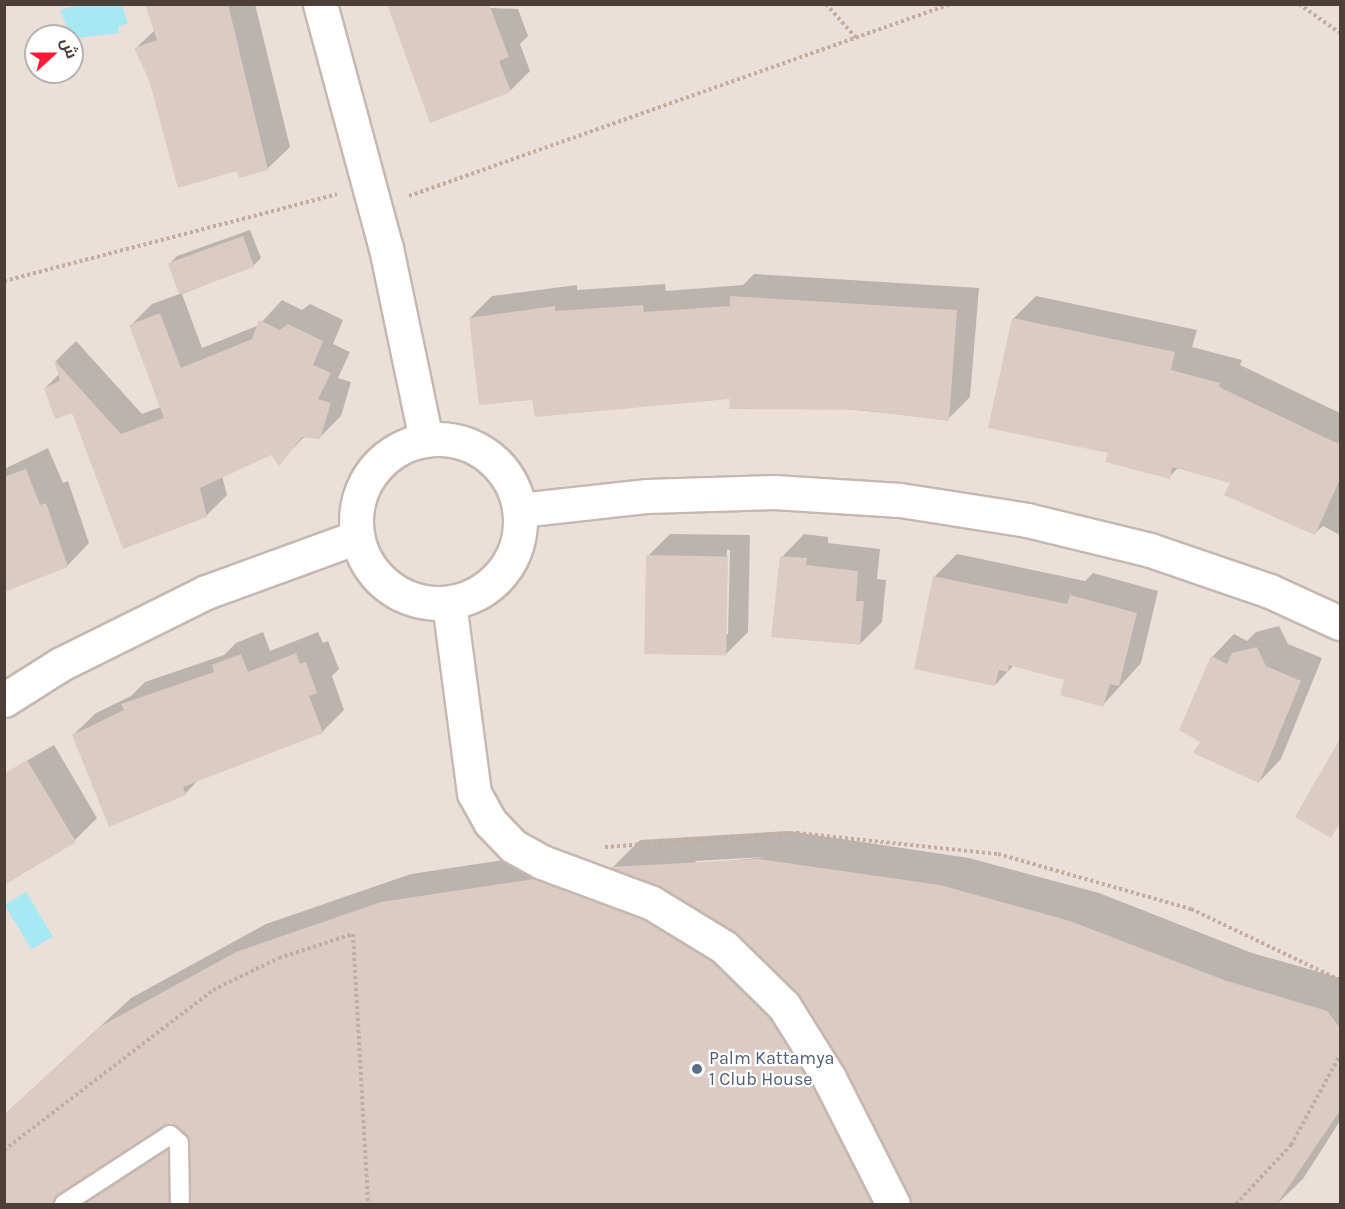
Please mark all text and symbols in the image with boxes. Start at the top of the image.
north arrow [24,24,84,84]
text: ش [57,35,82,61]
place label: Palm Kattamya 1 Club House [709,1048,834,1090]
marker: Palm Kattamya 1 Club House [690,1062,704,1076]

